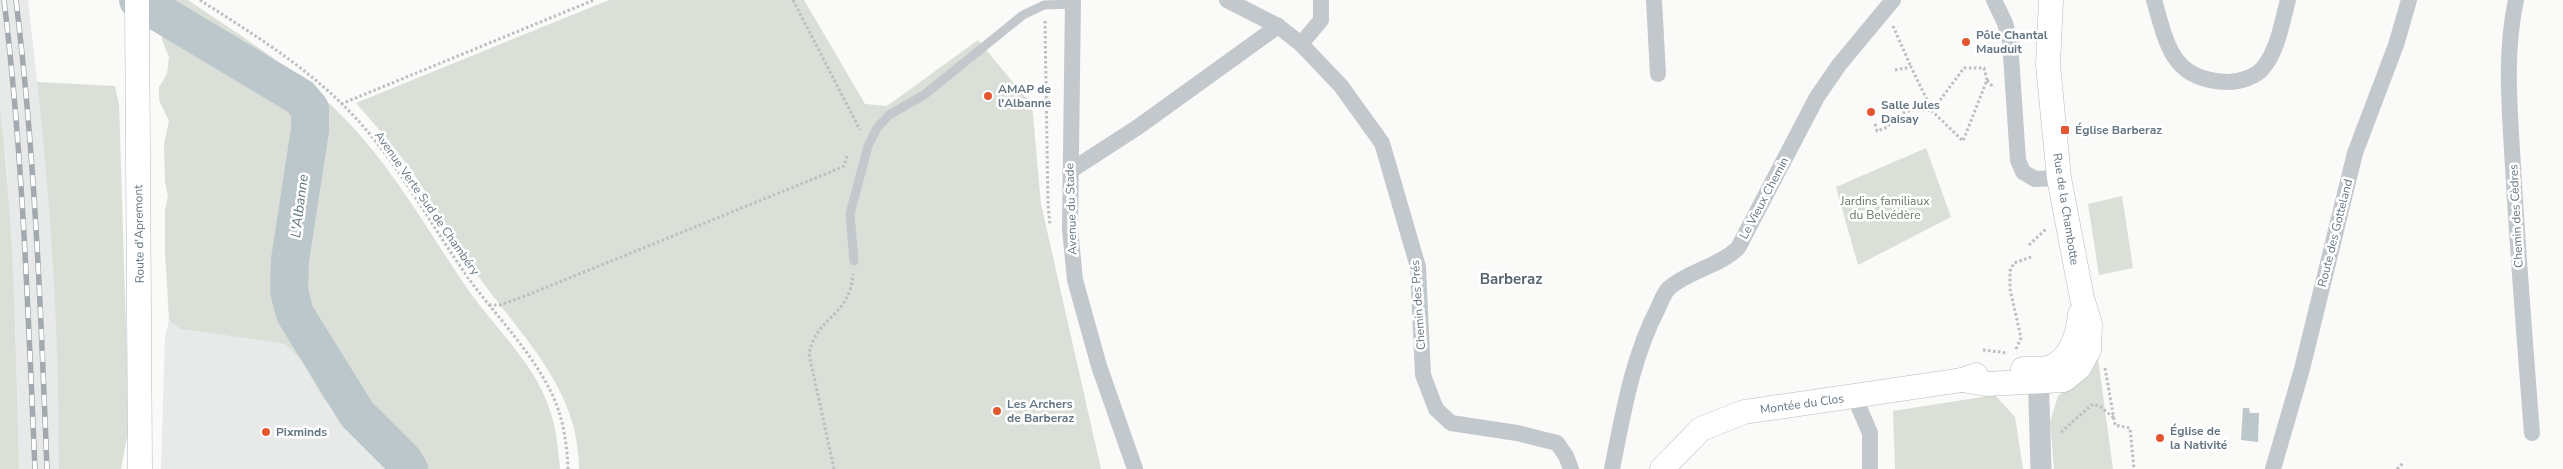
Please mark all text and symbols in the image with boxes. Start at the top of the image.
place label: Pôle Chantal Mauduit [1976,27,2048,57]
marker: Pôle Chantal Mauduit [1960,36,1972,48]
place label: AMAP de l'Albanne [998,81,1052,111]
marker: AMAP de l'Albanne [982,90,994,102]
place label: Salle Jules Daisay [1881,97,1940,127]
marker: Salle Jules Daisay [1865,106,1877,118]
place label: Église Barberaz [2075,122,2162,138]
marker: Église Barberaz [2059,124,2071,136]
street label: Avenue Verte Sud de Chambéry [371,128,483,279]
street label: Rue de la Chambotte [2049,152,2083,266]
street label: Le Vieux Chemin [1736,154,1792,242]
street label: Avenue du Stade [1061,163,1081,255]
street label: Chemin des Cèdres [2505,163,2527,268]
water label: L'Albanne [286,173,313,239]
street label: Route des Gotteland [2314,177,2356,289]
street label: Route d'Apremont [130,184,148,284]
park label: Jardins familiaux du Belvédère [1840,193,1930,223]
street label: Chemin des Prés [1407,259,1429,351]
district label: Barberaz [1480,269,1542,289]
street label: Montée du Clos [1759,390,1845,418]
place label: Les Archers de Barberaz [1007,396,1074,426]
marker: Les Archers de Barberaz [991,405,1003,417]
place label: Église de la Nativité [2170,423,2228,453]
place label: Pixminds [276,424,327,440]
marker: Pixminds [260,426,272,438]
marker: Église de la Nativité [2154,432,2166,444]

